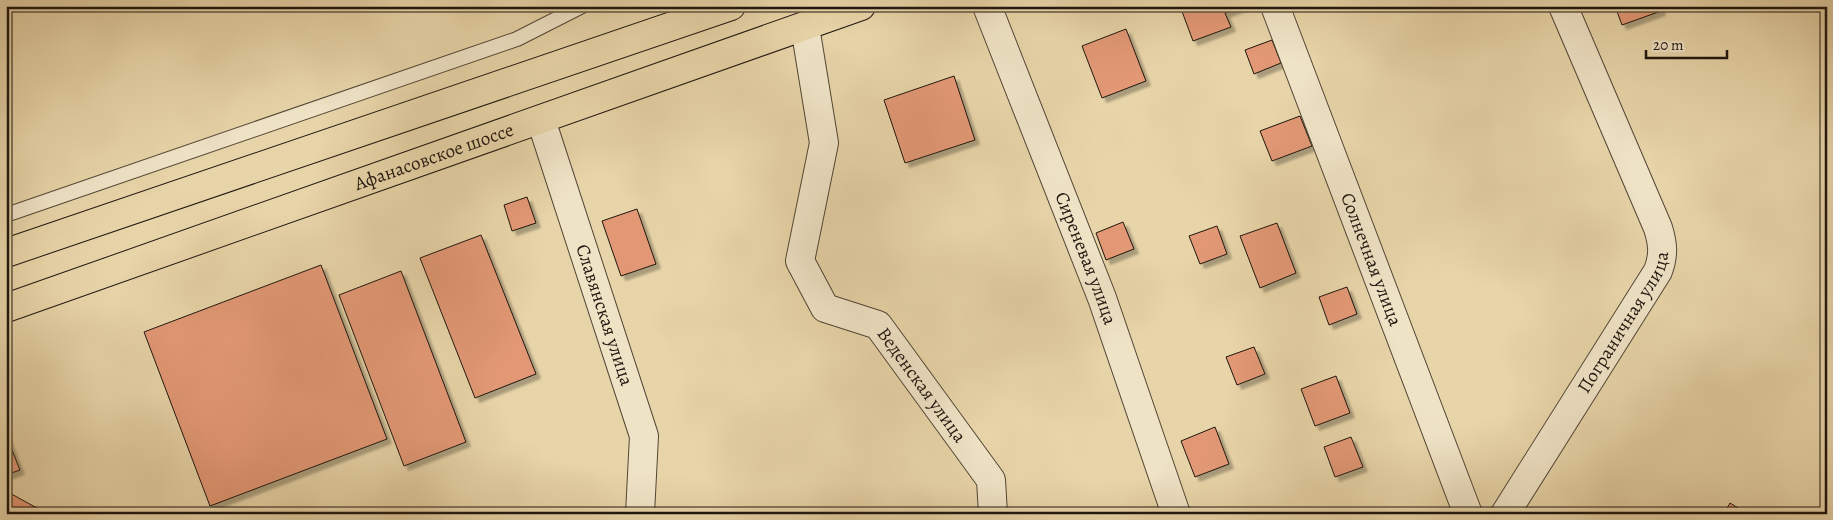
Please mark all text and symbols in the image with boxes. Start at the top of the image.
scale bar [1646,28,1727,60]
text: 20 m [1653,35,1684,55]
street label: Афанасовское шоссе [350,117,517,197]
street label: Сиреневая улица [1048,188,1123,328]
street label: Солнечная улица [1334,189,1408,330]
street label: Славянская улица [569,241,640,389]
street label: Пограничная улица [1571,250,1675,398]
street label: Веденская улица [871,322,973,448]

